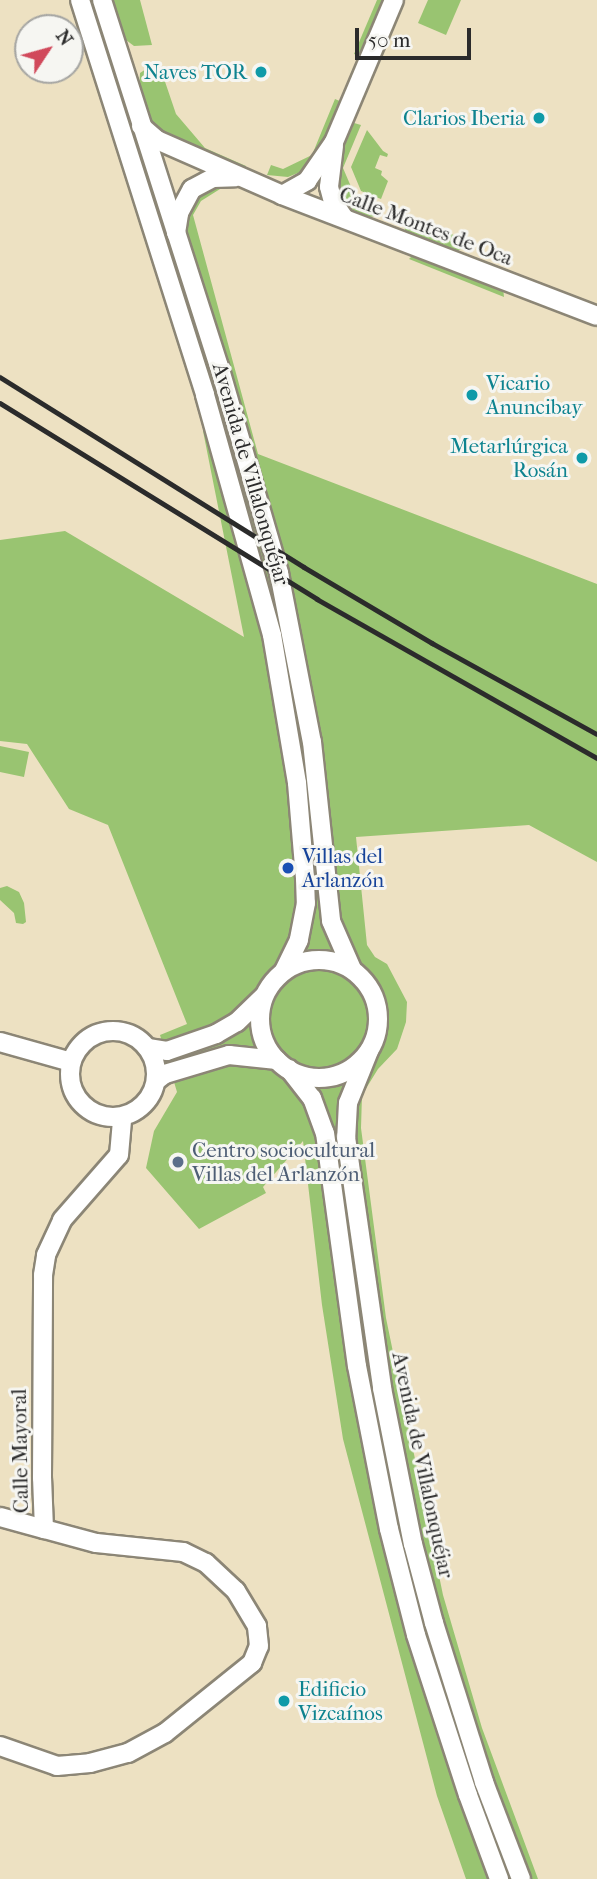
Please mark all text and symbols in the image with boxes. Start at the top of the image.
north arrow [14,14,84,84]
scale bar [359,14,475,58]
text: N [51,26,78,50]
text: 50 m [368,28,411,52]
place label: Naves TOR [144,59,247,85]
marker: Naves TOR [253,64,269,80]
place label: Clarios Iberia [403,105,525,131]
marker: Clarios Iberia [531,110,547,126]
street label: Calle Montes de Oca [336,181,516,271]
street label: Avenida de Villalonquéjar [207,360,295,588]
place label: Vicario Anuncibay [486,370,582,420]
marker: Vicario Anuncibay [464,387,480,403]
place label: Metarlúrgica Rosán [450,433,568,483]
marker: Metarlúrgica Rosán [574,450,590,466]
place label: Villas del Arlanzón [302,843,384,893]
marker: Villas del Arlanzón [280,860,296,876]
place label: Centro sociocultural Villas del Arlanzón [192,1137,375,1187]
marker: Centro sociocultural Villas del Arlanzón [170,1154,186,1170]
street label: Avenida de Villalonquéjar [387,1350,459,1580]
street label: Calle Mayoral [6,1389,34,1513]
place label: Edificio Vizcaínos [298,1676,383,1726]
marker: Edificio Vizcaínos [276,1693,292,1709]

